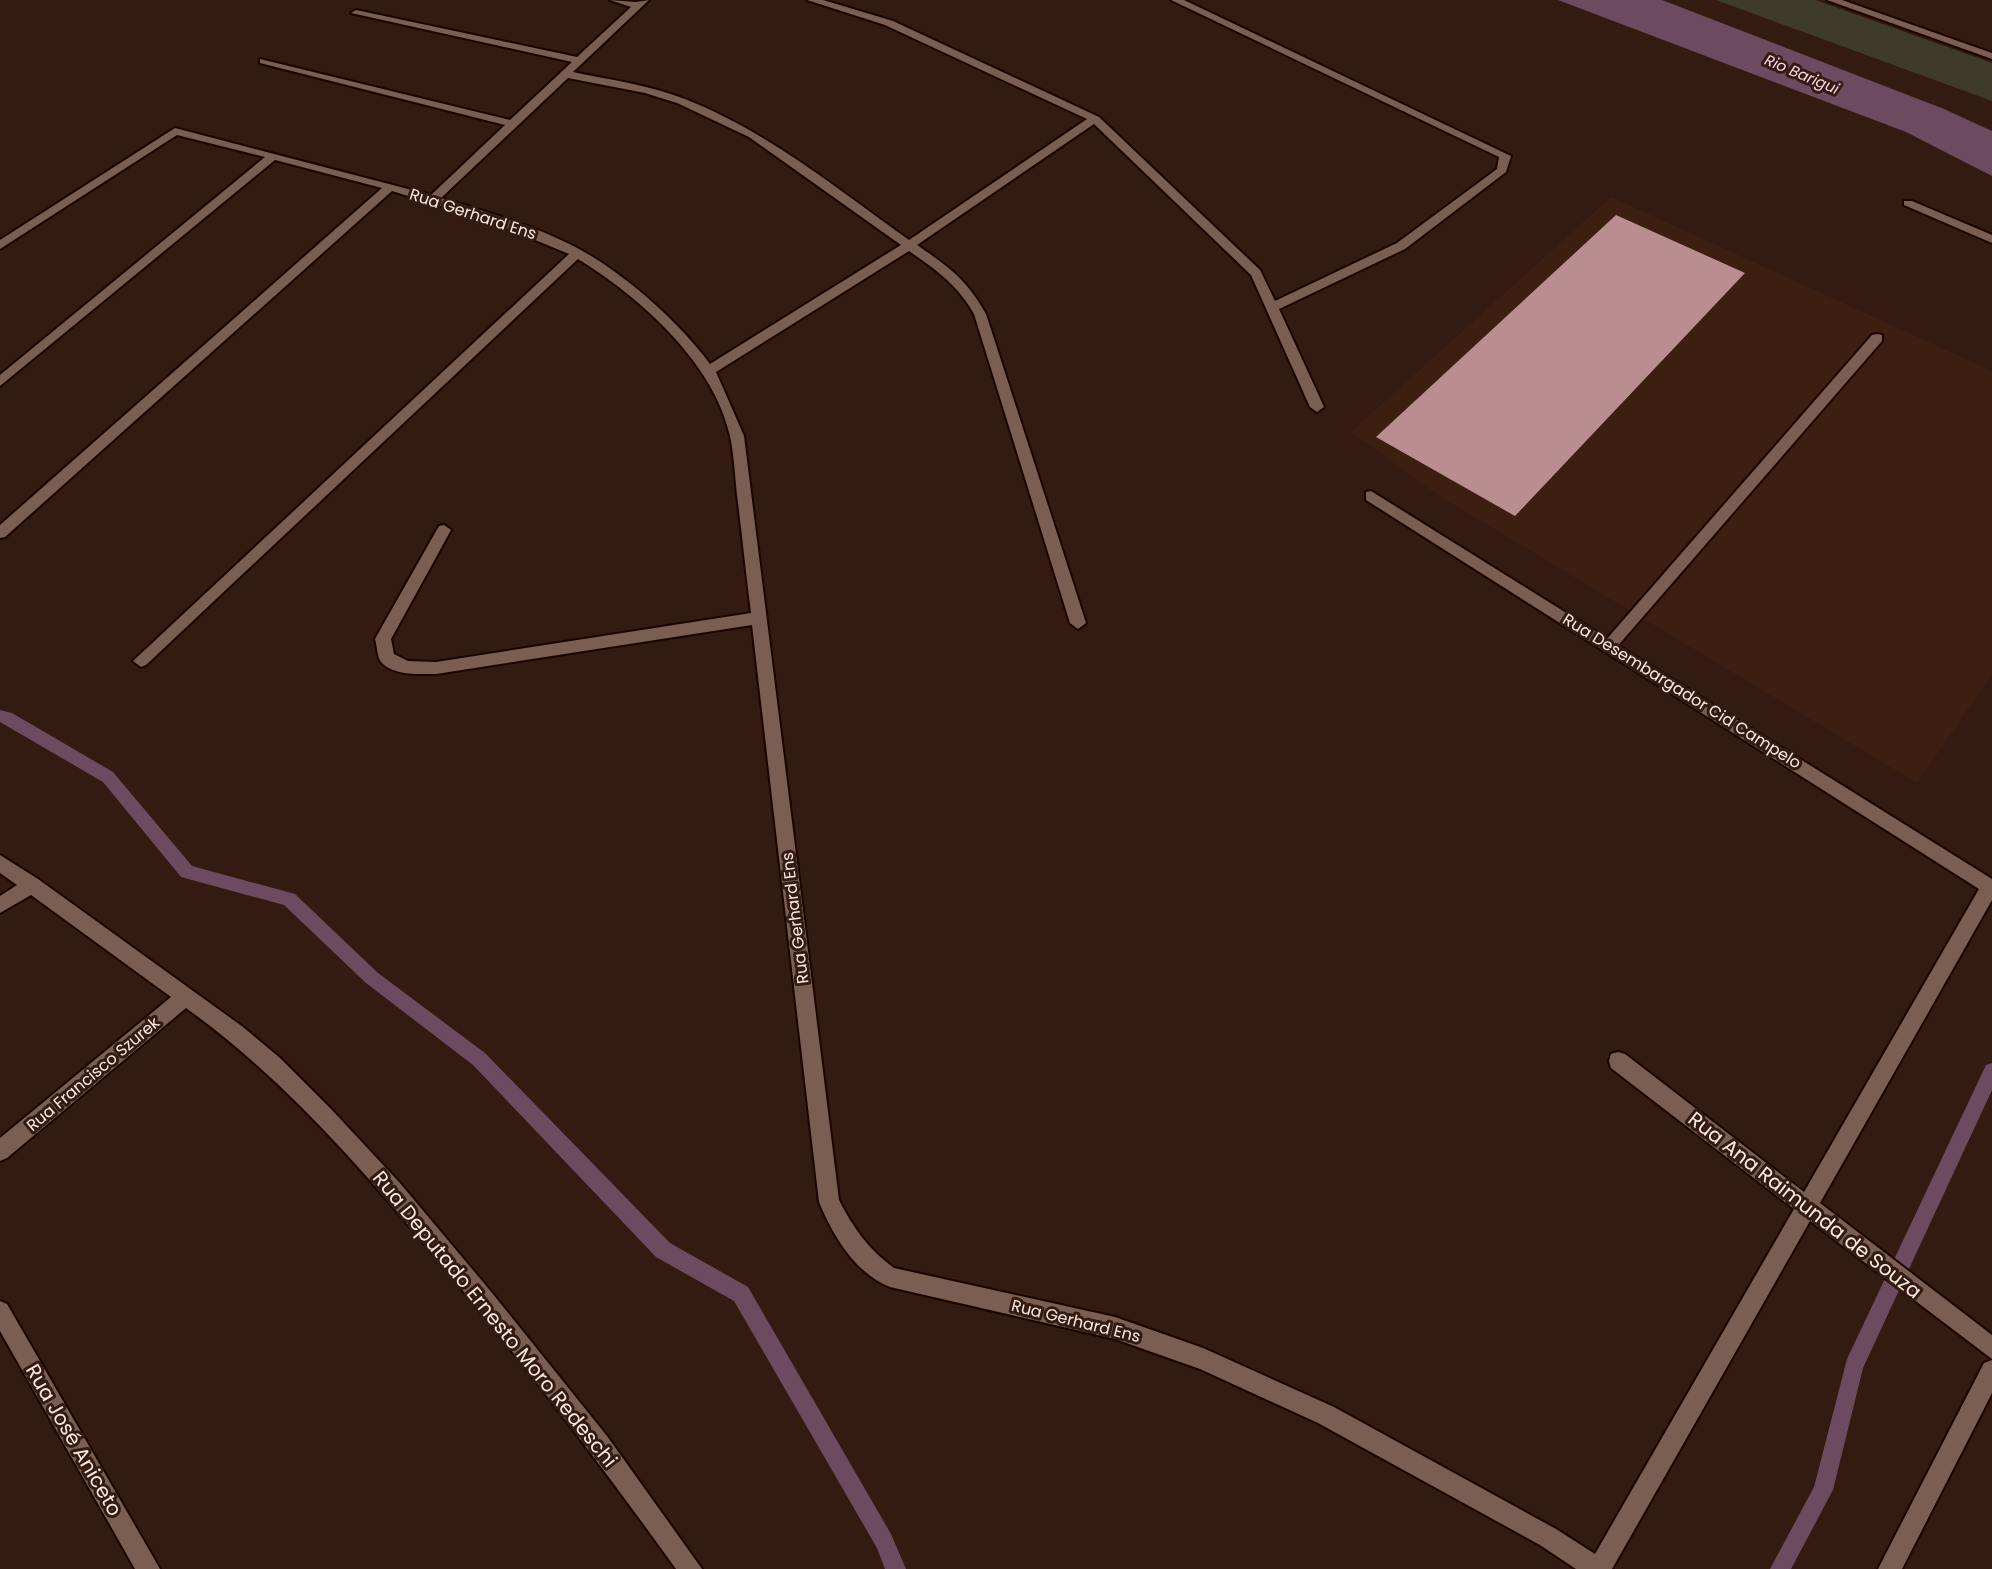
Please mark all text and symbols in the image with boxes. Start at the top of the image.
water label: Rio Barigui [1762,49,1843,99]
street label: Rua Gerhard Ens [407,183,539,245]
street label: Rua Desembargador Cid Campelo [1558,608,1806,774]
street label: Rua Gerhard Ens [776,851,814,985]
street label: Rua Francisco Szurek [21,1011,165,1137]
street label: Rua Ana Raimunda de Souza [1682,1105,1928,1305]
street label: Rua Deputado Ernesto Moro Redeschi [366,1165,624,1473]
street label: Rua Gerhard Ens [1009,1294,1143,1348]
street label: Rua José Aniceto [19,1359,129,1521]

